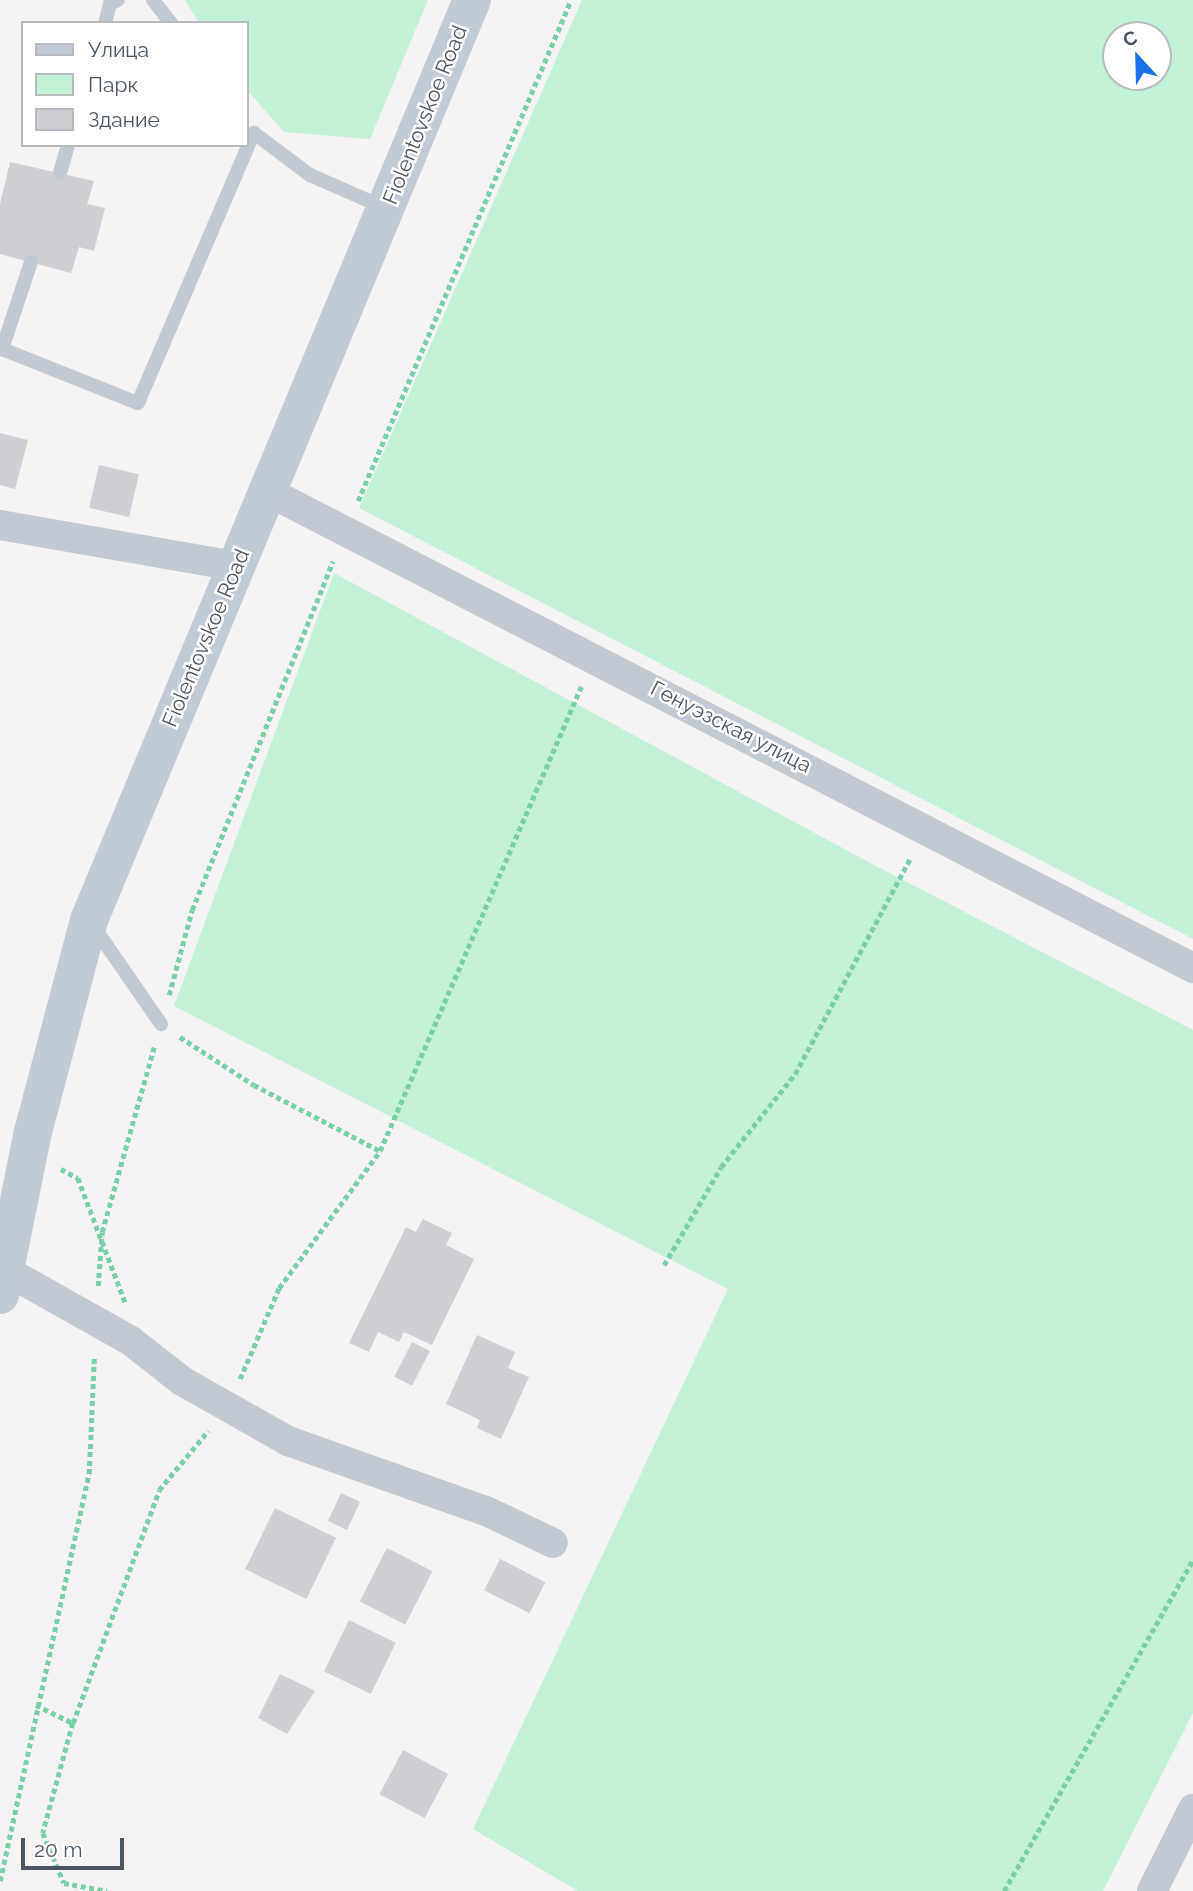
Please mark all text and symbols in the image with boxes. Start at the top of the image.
legend [21,21,248,147]
north arrow [1102,21,1172,91]
street label: Fiolentovskoe Road [378,22,472,208]
text: С [1120,26,1140,51]
text: Улица [88,37,149,62]
text: Парк [88,72,138,97]
text: Здание [88,107,160,132]
street label: Fiolentovskoe Road [157,545,255,731]
street label: Генуэзская улица [646,676,816,778]
scale bar [24,1825,128,1869]
text: 20 m [34,1837,82,1862]

